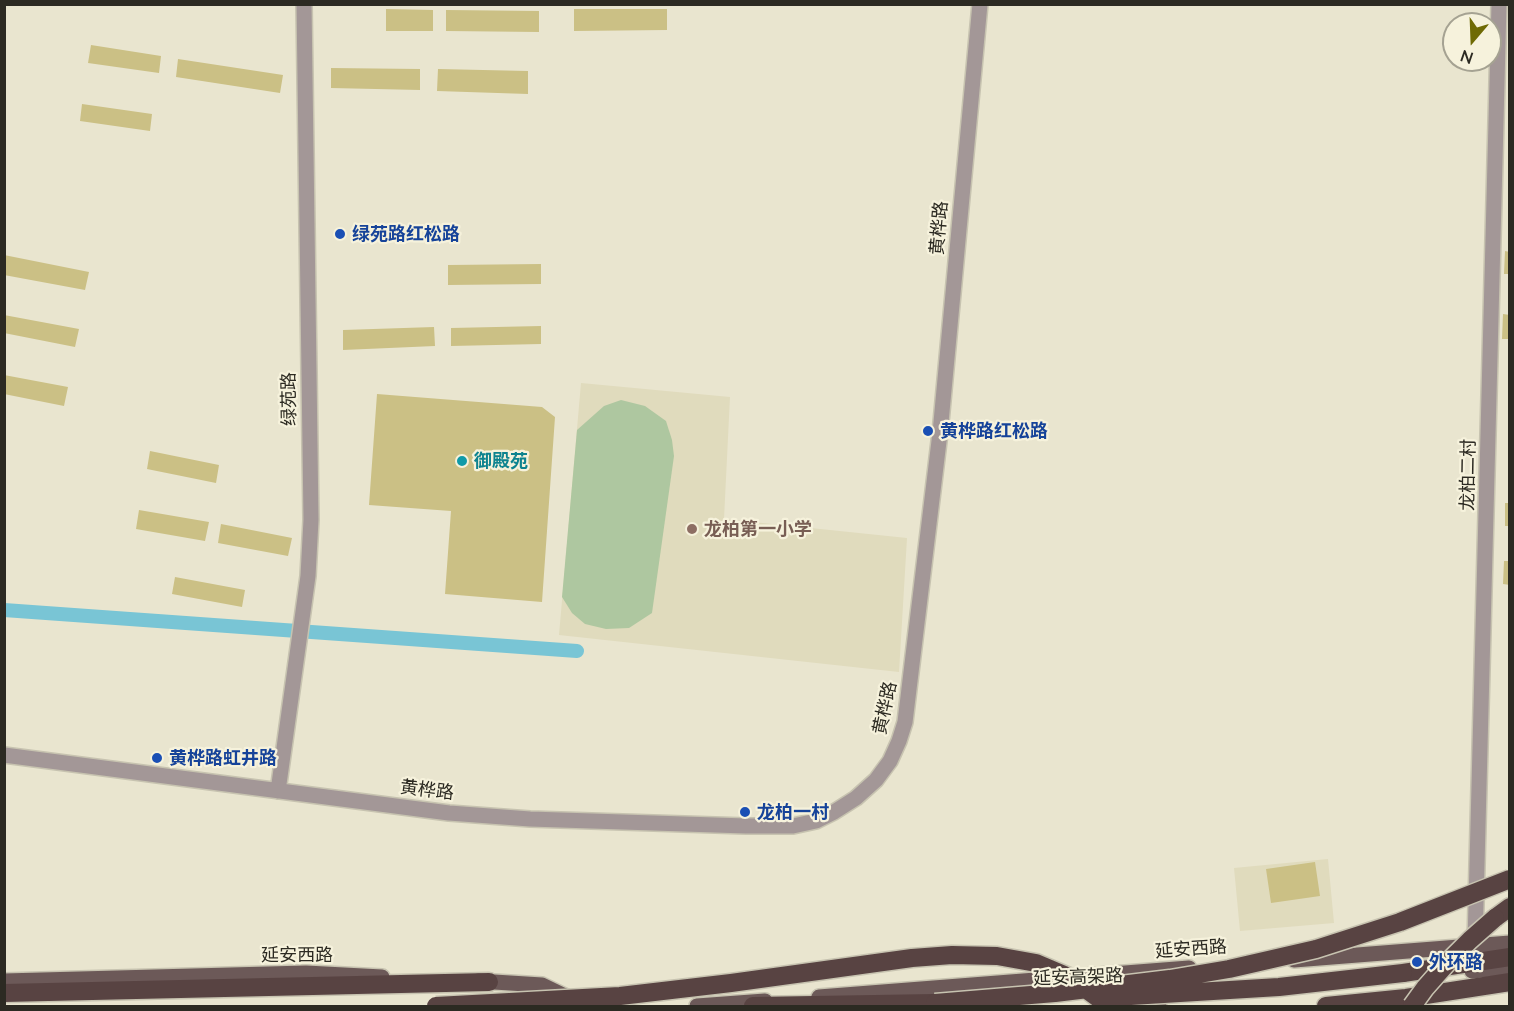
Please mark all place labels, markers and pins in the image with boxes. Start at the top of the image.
place label: 绿苑路红松路 [352,223,460,245]
marker: 绿苑路红松路 [333,227,347,241]
place label: 黄桦路红松路 [940,420,1048,442]
marker: 黄桦路红松路 [921,424,935,438]
place label: 御殿苑 [474,450,528,472]
marker: 御殿苑 [455,454,469,468]
place label: 龙柏第一小学 [704,518,812,540]
marker: 龙柏第一小学 [685,522,699,536]
place label: 黄桦路虹井路 [169,747,277,769]
marker: 黄桦路虹井路 [150,751,164,765]
place label: 龙柏一村 [757,801,829,823]
marker: 龙柏一村 [738,805,752,819]
place label: 外环路 [1429,951,1483,973]
marker: 外环路 [1410,955,1424,969]

